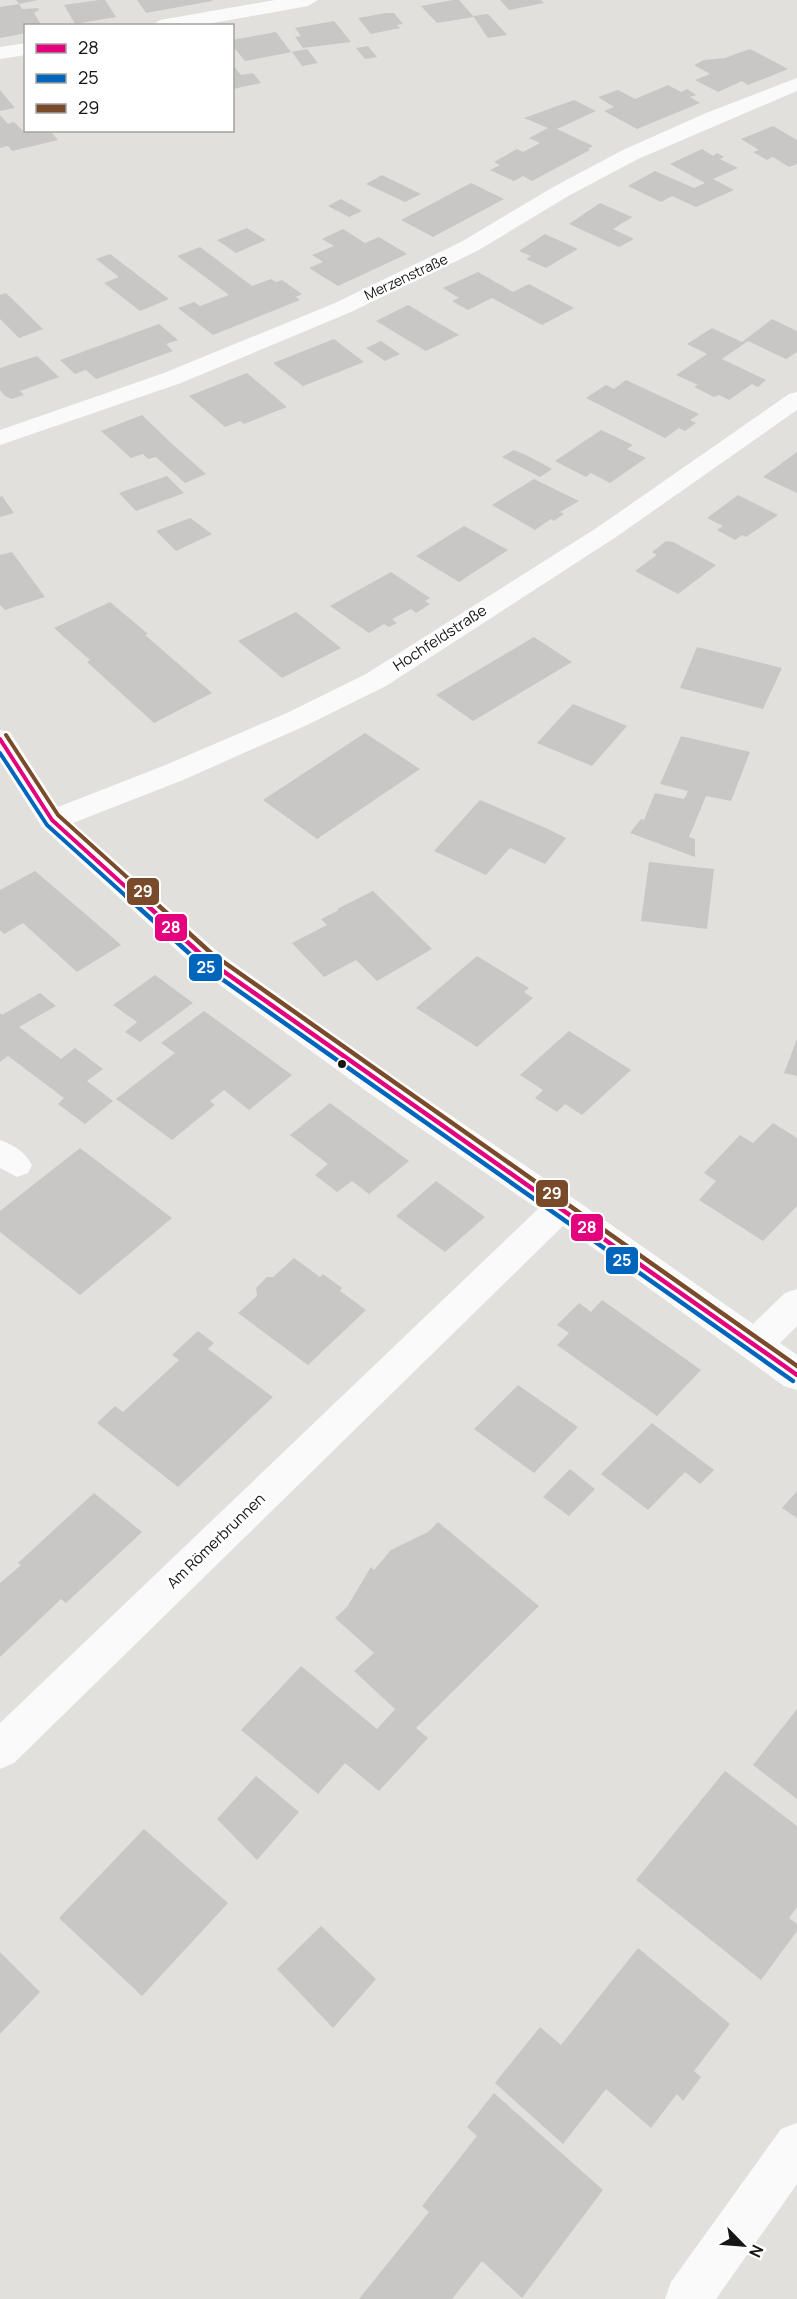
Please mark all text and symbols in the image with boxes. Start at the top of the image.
legend [24,24,234,132]
text: 28 [78,35,99,59]
text: 25 [78,65,99,89]
text: 29 [78,95,99,119]
street label: Merzenstraße [361,249,451,304]
street label: Hochfeldstraße [389,599,491,676]
line badge: 29 [126,877,160,906]
text: 29 [133,880,153,902]
line badge: 28 [154,913,188,942]
text: 28 [161,916,181,938]
line badge: 25 [188,953,223,982]
text: 25 [197,956,215,978]
unlabelled marker [336,1058,348,1070]
line badge: 29 [535,1179,569,1208]
text: 29 [542,1182,562,1204]
line badge: 28 [570,1213,604,1242]
text: 28 [577,1216,597,1238]
line badge: 25 [605,1246,639,1275]
text: 25 [613,1249,631,1271]
street label: Am Römerbrunnen [162,1488,269,1593]
north arrow [713,2215,773,2275]
text: N [744,2241,769,2261]

